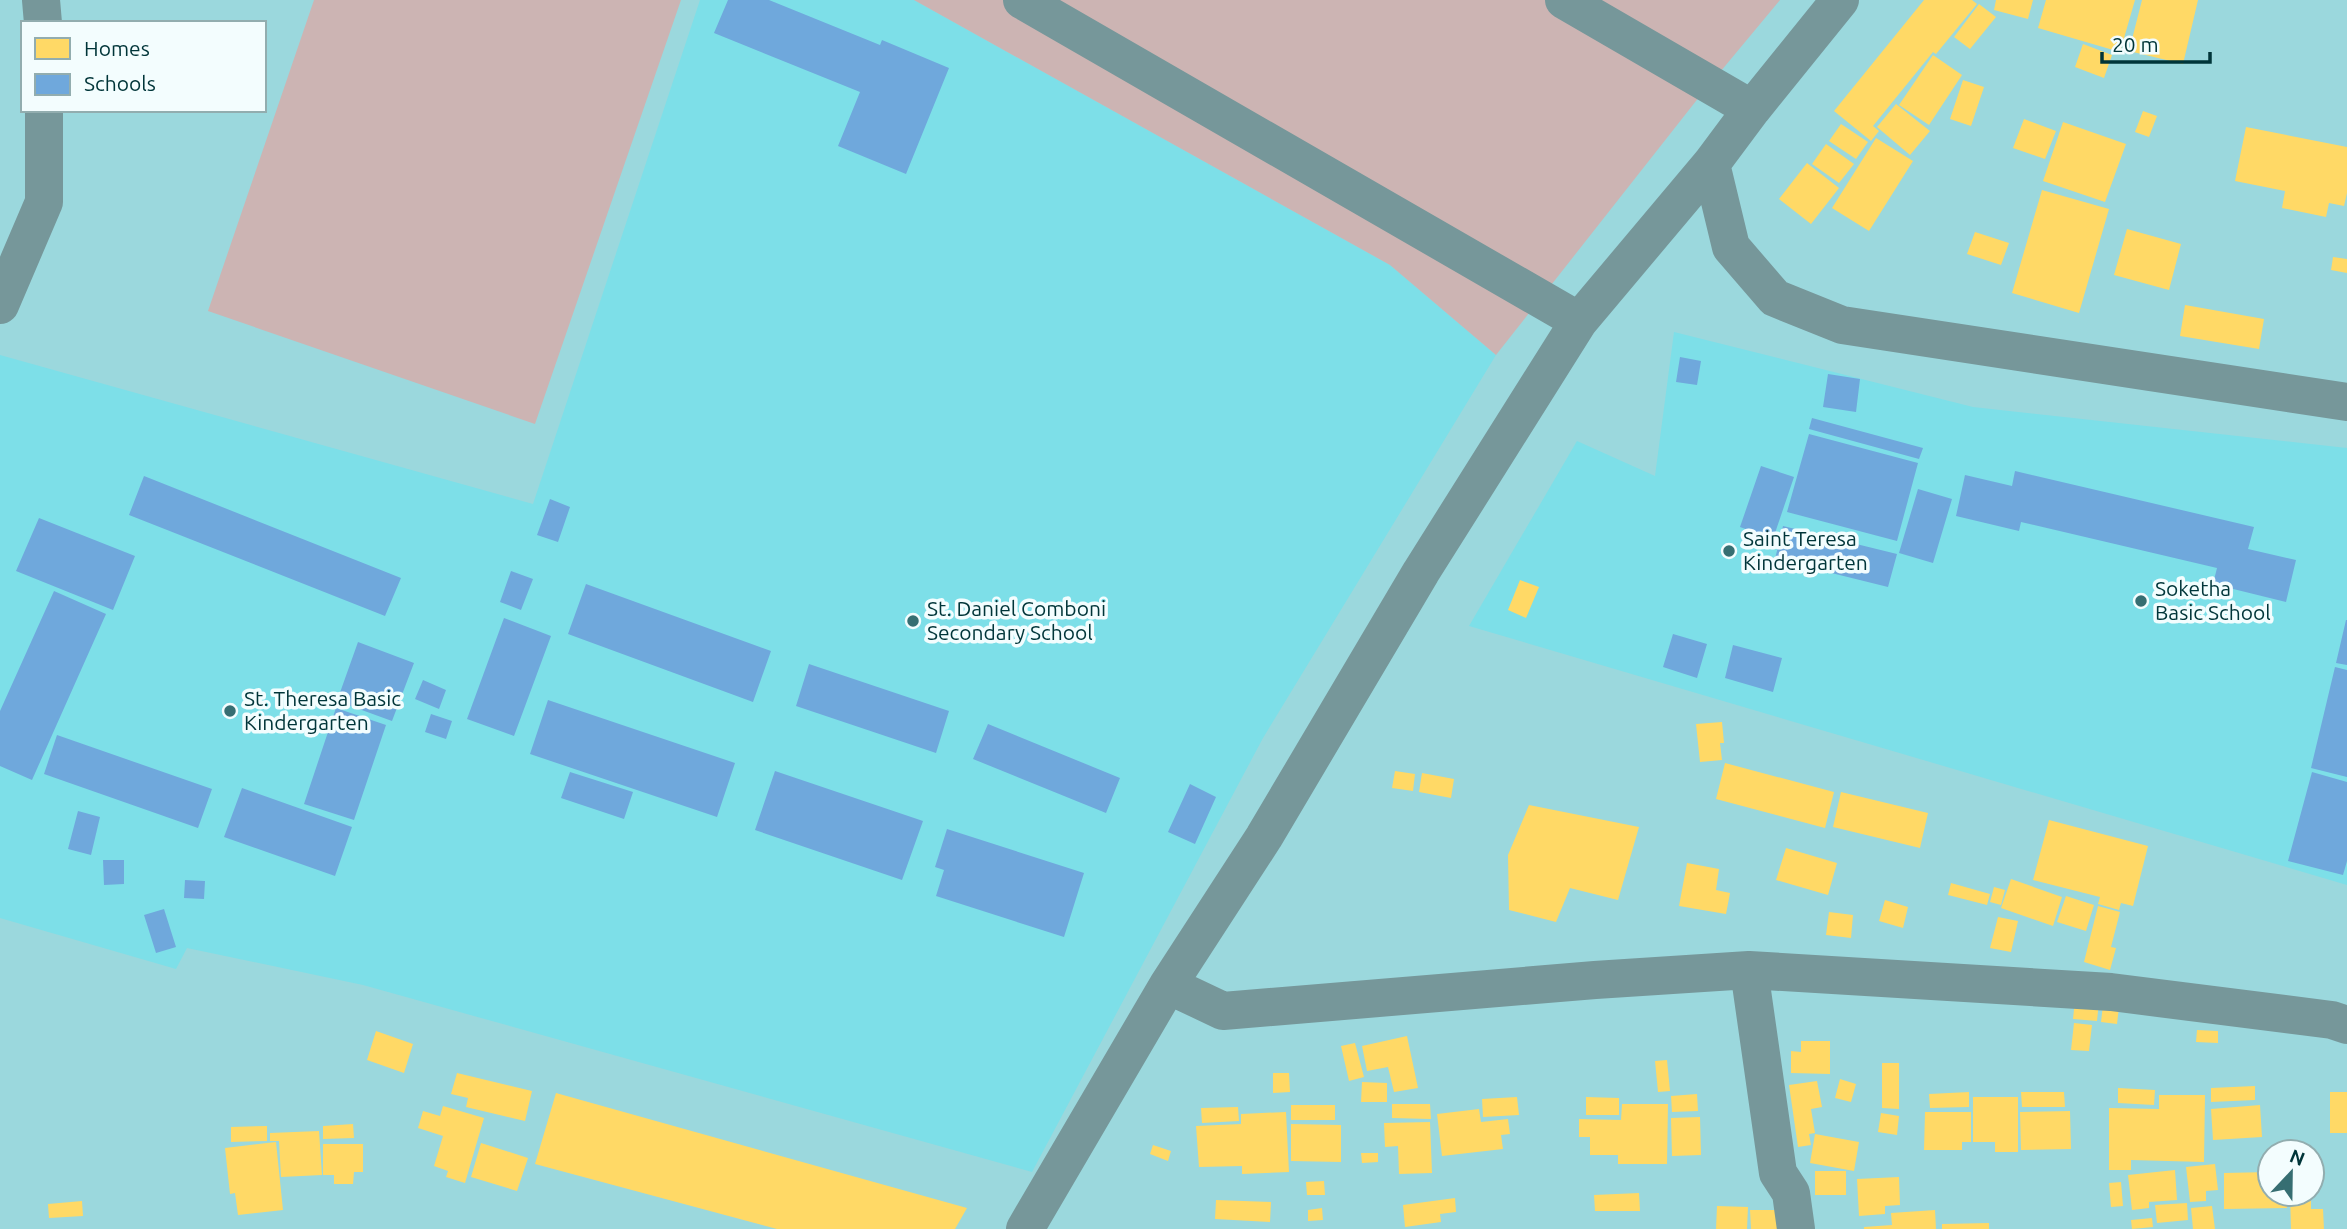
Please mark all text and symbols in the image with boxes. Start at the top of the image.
legend [21,21,266,112]
scale bar [2102,21,2210,65]
text: 20 m [2112,32,2159,56]
text: Homes [84,36,150,60]
text: Schools [84,71,156,95]
place label: Saint Teresa Kindergarten [1743,526,1868,574]
marker: Saint Teresa Kindergarten [1721,543,1737,559]
place label: Soketha Basic School [2155,576,2271,624]
marker: Soketha Basic School [2133,593,2149,609]
place label: St. Daniel Comboni Secondary School [927,596,1106,644]
marker: St. Daniel Comboni Secondary School [905,613,921,629]
place label: St. Theresa Basic Kindergarten [244,686,401,734]
marker: St. Theresa Basic Kindergarten [222,703,238,719]
north arrow [2256,1138,2326,1208]
text: N [2287,1144,2308,1170]

